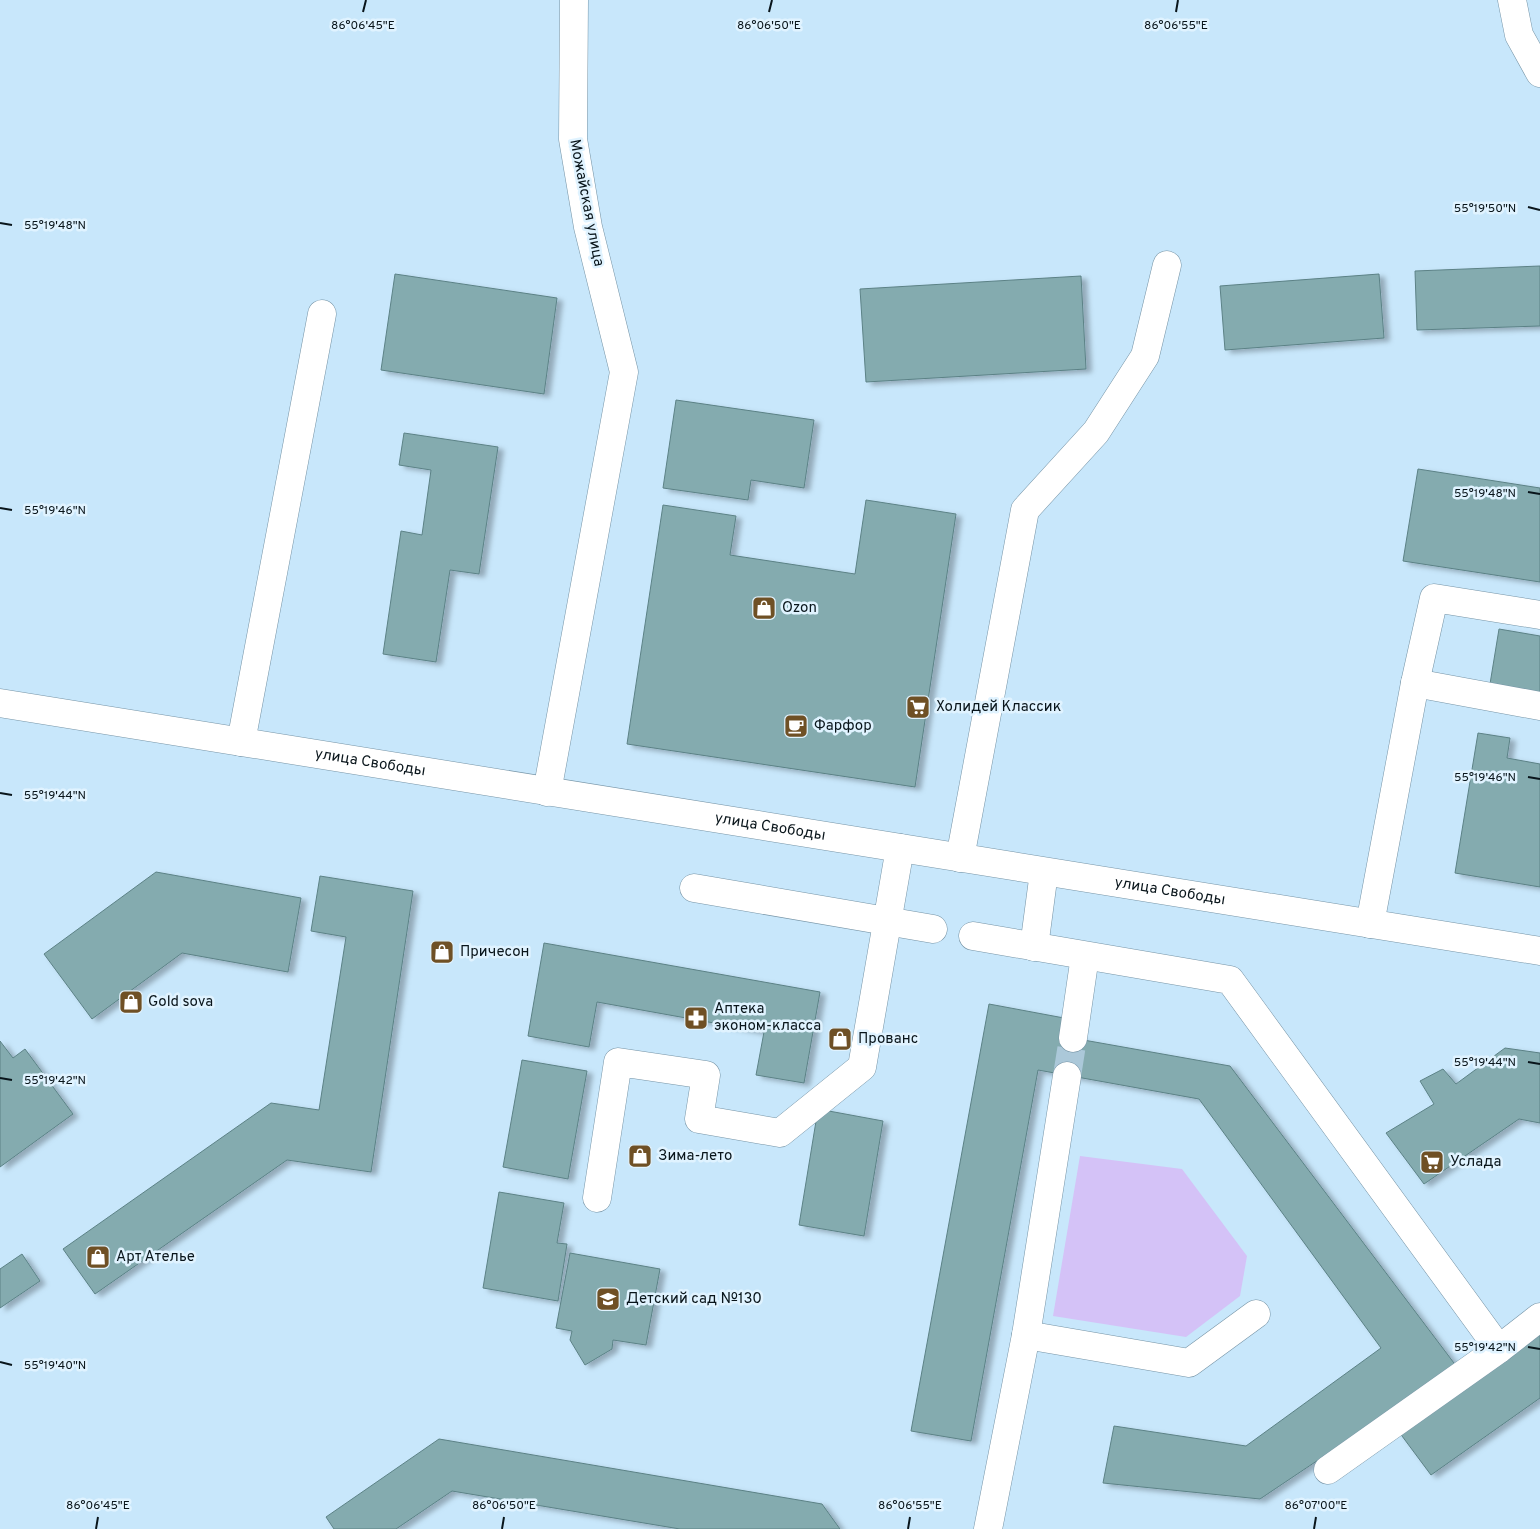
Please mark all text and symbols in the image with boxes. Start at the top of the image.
text: 86°06'45"E [331,18,395,34]
text: 86°06'50"E [737,18,801,34]
text: 86°06'55"E [1144,18,1208,34]
street label: Можайская улица [564,138,608,268]
text: 55°19'50"N [1454,201,1516,217]
text: 55°19'48"N [24,218,86,234]
text: 55°19'48"N [1454,486,1516,502]
text: 55°19'46"N [24,503,86,519]
shop icon: Ozon [751,595,777,621]
place label: Ozon [782,599,817,618]
supermarket icon: Холидей Классик [905,694,931,720]
place label: Холидей Классик [936,698,1061,717]
cafe icon: Фарфор [783,713,809,739]
place label: Фарфор [814,717,872,736]
street label: улица Свободы [313,744,427,781]
text: 55°19'46"N [1454,770,1516,786]
text: 55°19'44"N [24,788,86,804]
street label: улица Свободы [713,809,827,845]
street label: улица Свободы [1113,873,1227,910]
shop icon: Причесон [429,939,455,965]
place label: Причесон [460,943,530,962]
shop icon: Gold sova [118,989,144,1015]
place label: Gold sova [148,993,213,1012]
place label: Аптека эконом-класса [714,1000,821,1036]
pharmacy icon: Аптека эконом-класса [683,1005,709,1031]
shop icon: Прованс [827,1026,853,1052]
place label: Прованс [858,1030,918,1049]
text: 55°19'44"N [1454,1055,1516,1071]
text: 55°19'42"N [24,1073,86,1089]
shop icon: Зима-лето [627,1143,653,1169]
place label: Зима-лето [658,1147,732,1166]
supermarket icon: Услада [1419,1149,1445,1175]
place label: Услада [1450,1153,1501,1172]
shop icon: Арт Ателье [85,1244,111,1270]
place label: Арт Ателье [116,1248,195,1267]
school or university icon: Детский сад №130 [595,1286,621,1312]
place label: Детский сад №130 [626,1290,762,1309]
text: 55°19'42"N [1454,1340,1516,1356]
text: 55°19'40"N [24,1358,86,1374]
text: 86°06'45"E [66,1498,130,1514]
text: 86°06'50"E [472,1498,536,1514]
text: 86°06'55"E [878,1498,942,1514]
text: 86°07'00"E [1285,1498,1347,1514]

